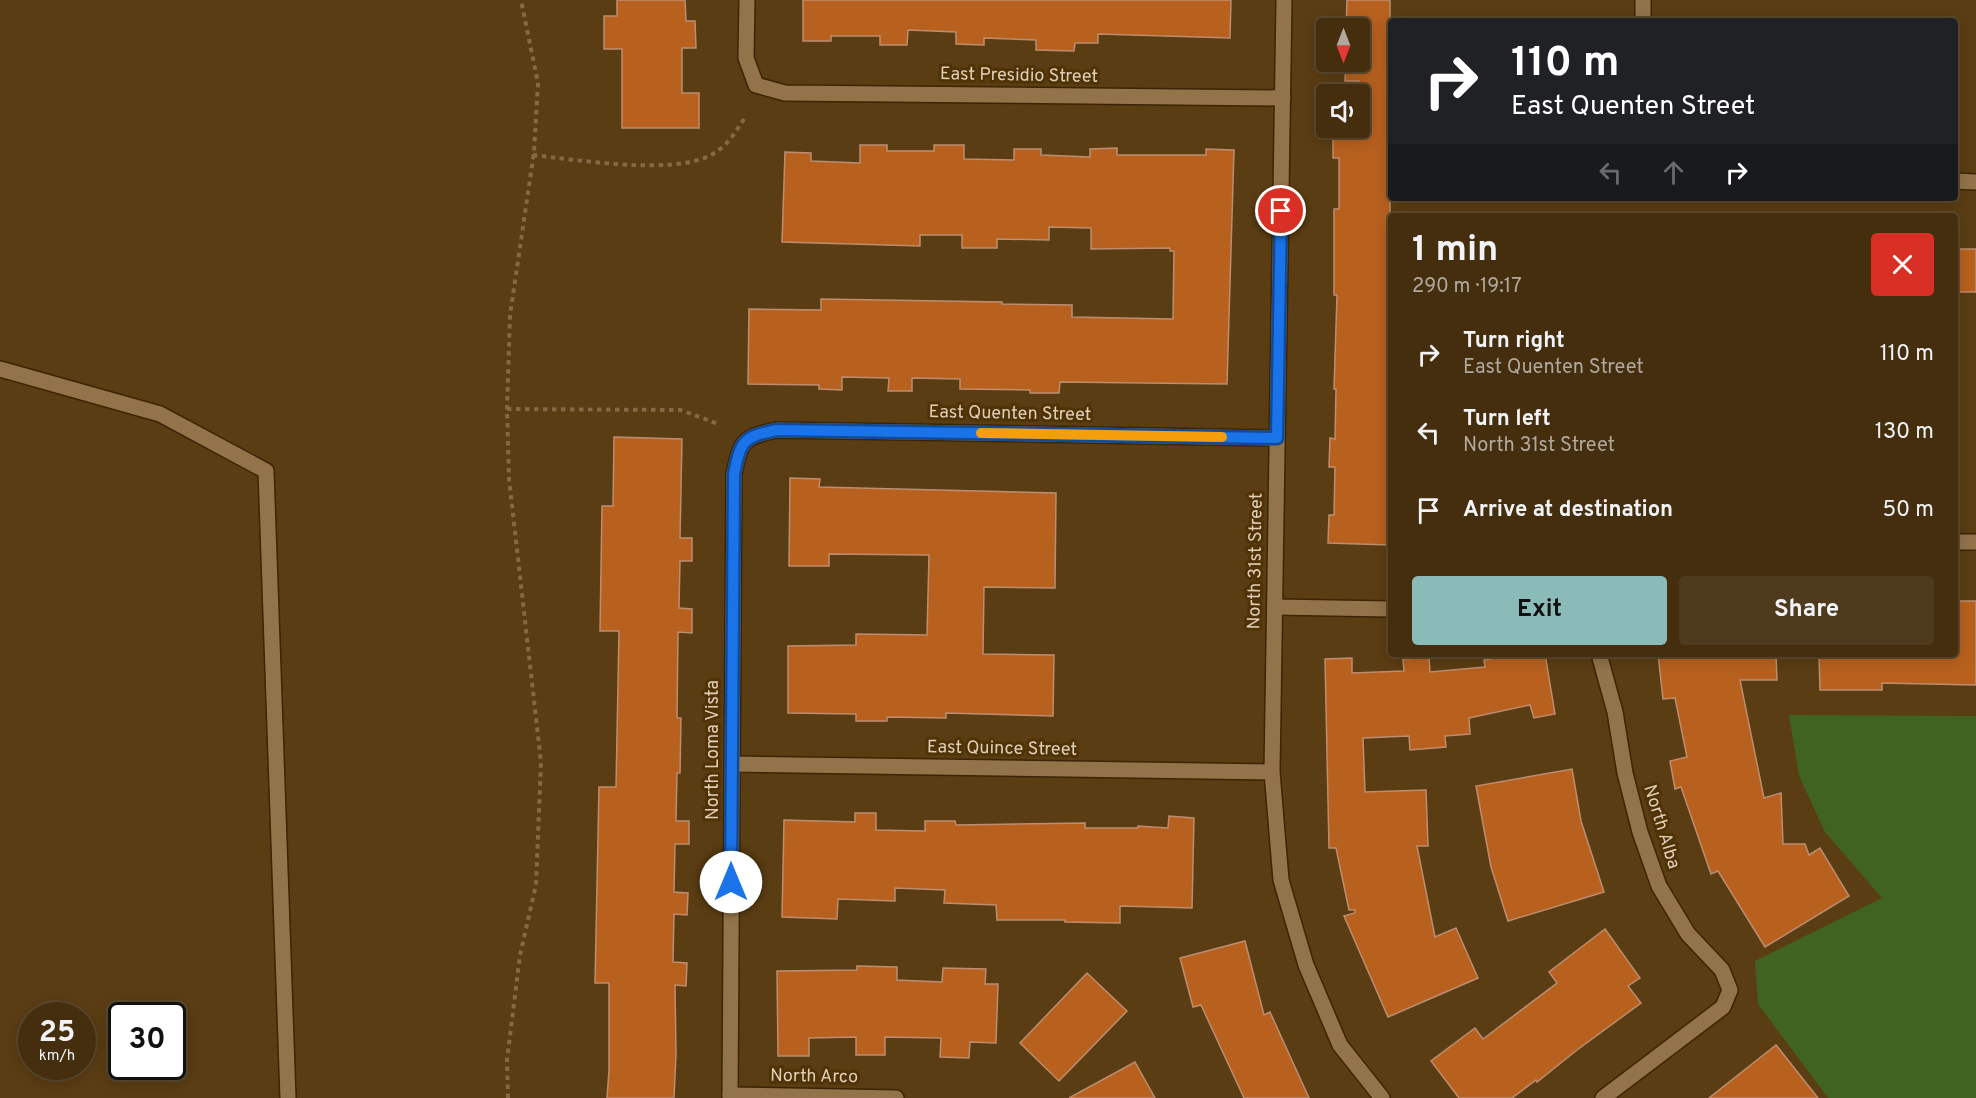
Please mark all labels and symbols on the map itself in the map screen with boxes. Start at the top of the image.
north arrow [1316,18,1370,72]
street label: East Presidio Street [940,63,1098,89]
pin [1255,185,1306,236]
street label: East Quenten Street [928,401,1092,427]
street label: North 31st Street [1243,492,1269,630]
street label: North Loma Vista [702,680,725,820]
street label: East Quince Street [927,736,1077,762]
street label: North Alba [1637,782,1685,872]
position arrow [699,850,763,914]
speed limit sign: 30 [108,1002,186,1080]
street label: North Arco [770,1065,858,1089]

